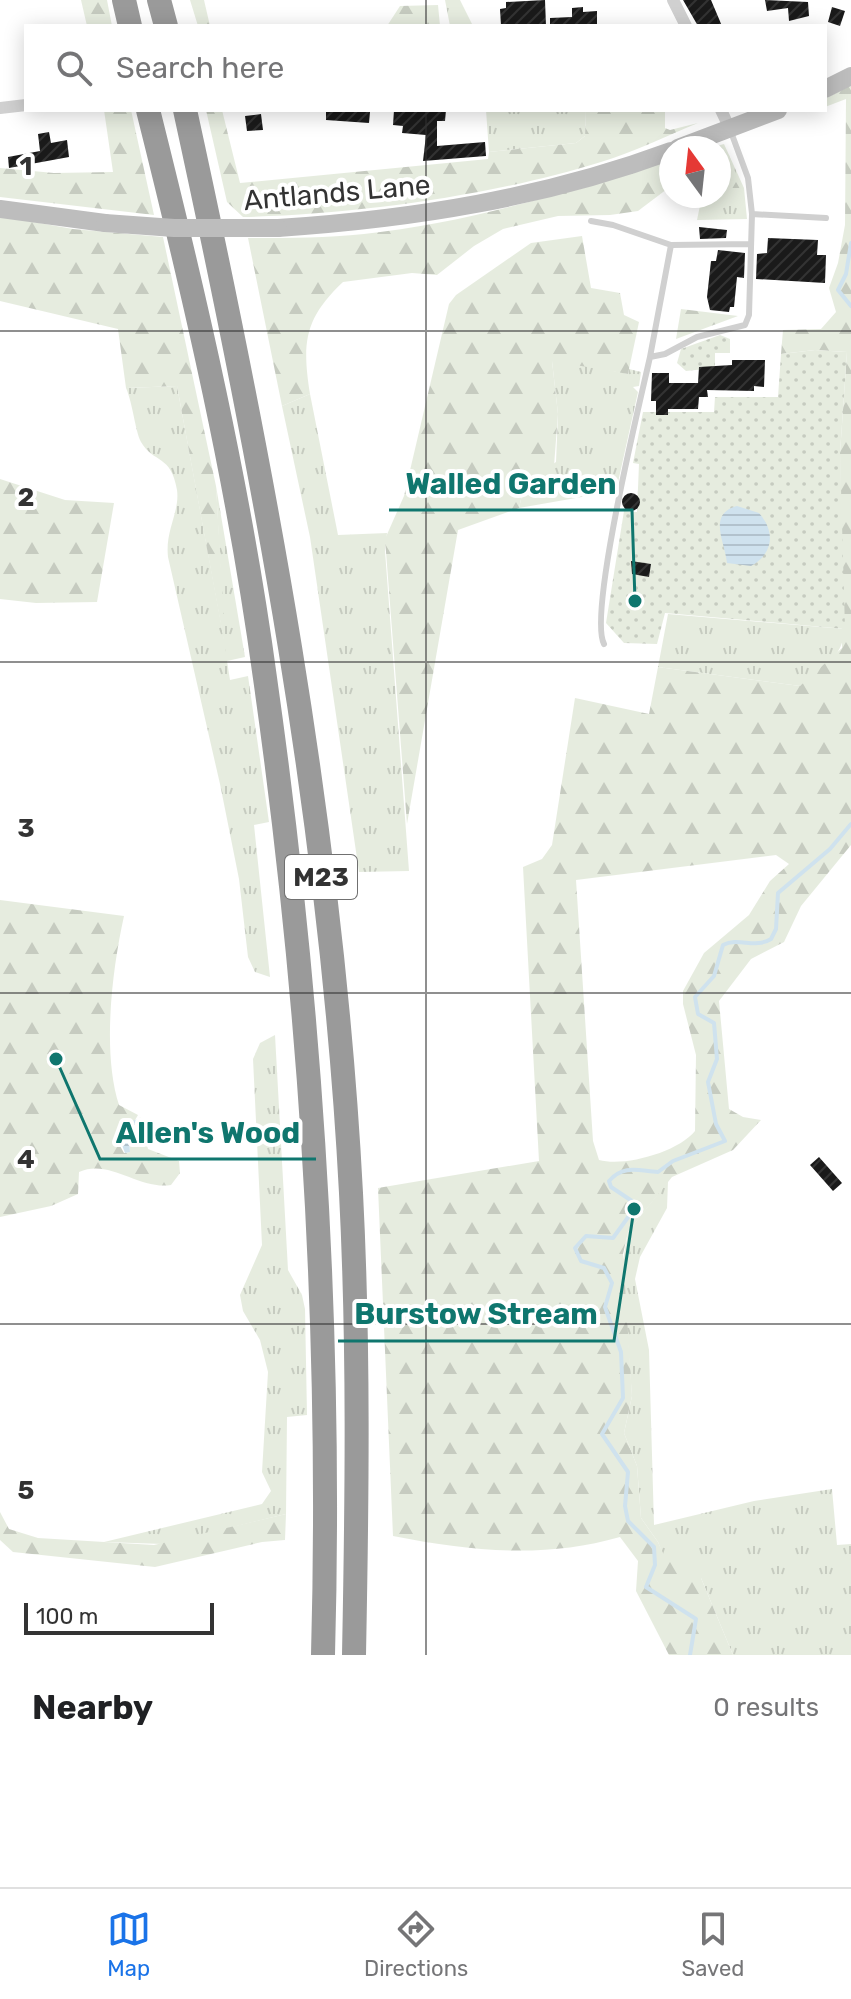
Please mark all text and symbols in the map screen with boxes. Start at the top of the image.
search box [24,24,827,112]
icon: search [52,46,96,90]
text: Search here [116,50,284,86]
north arrow [659,136,731,208]
text: 1 [20,151,32,182]
street label: Antlands Lane [242,168,432,217]
callout: Walled Garden [389,456,632,510]
text: Walled Garden [405,466,617,502]
text: 2 [18,482,34,513]
text: 3 [17,813,35,844]
road number: M23 [285,855,357,899]
callout: Allen's Wood [100,1105,316,1159]
text: Allen's Wood [116,1115,300,1151]
text: 4 [17,1144,35,1175]
callout: Burstow Stream [338,1287,614,1341]
text: Burstow Stream [354,1296,598,1332]
text: 5 [18,1475,34,1506]
scale bar [24,1599,214,1635]
text: 100 m [36,1603,98,1630]
text: Nearby [32,1687,153,1728]
text: 0 results [713,1692,819,1723]
tab: Map [107,1907,151,1982]
tab: Directions [364,1907,468,1982]
tab: Saved [682,1907,744,1982]

